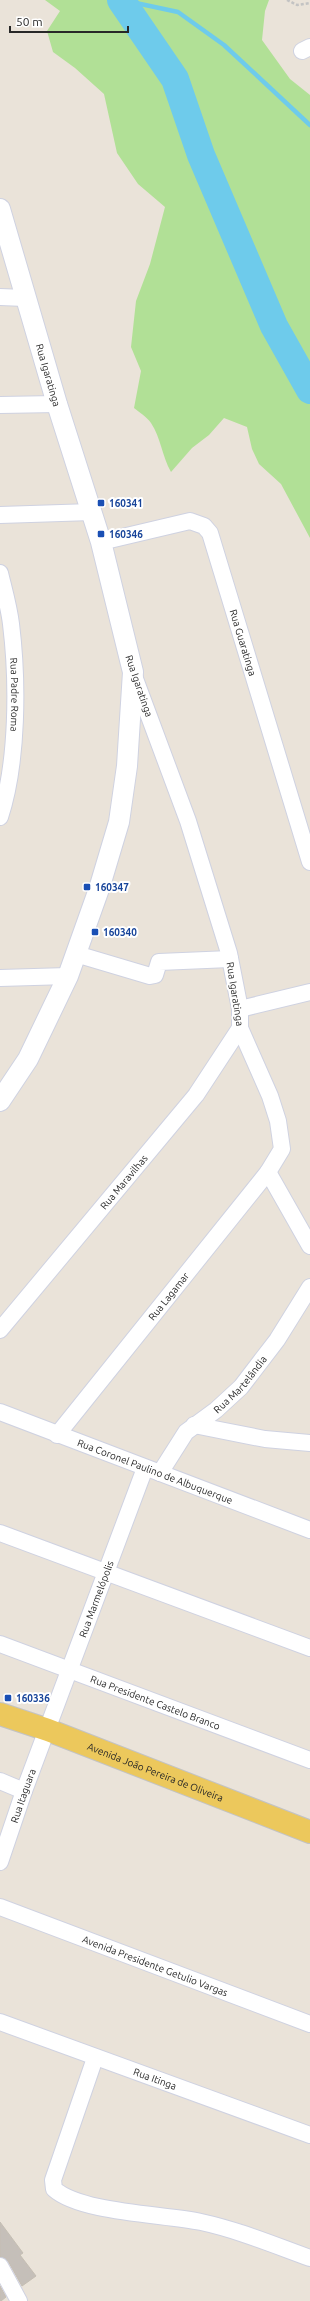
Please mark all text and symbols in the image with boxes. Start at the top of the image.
scale bar [10,8,128,34]
text: 50 m [16,15,43,28]
street label: Rua Igaratinga [34,342,63,408]
marker: 160341 [96,498,106,508]
place label: 160341 [109,498,143,509]
marker: 160346 [96,529,106,539]
place label: 160346 [109,529,143,540]
street label: Rua Guaratinga [228,608,259,677]
street label: Rua Igaratinga [123,654,155,718]
street label: Rua Padre Roma [9,657,21,732]
marker: 160347 [82,882,92,892]
place label: 160347 [95,882,129,893]
marker: 160340 [90,927,100,937]
place label: 160340 [103,927,137,938]
street label: Rua Igaratinga [225,961,245,1027]
street label: Rua Maravilhas [98,1152,149,1211]
street label: Rua Lagamar [146,1270,191,1322]
street label: Rua Martelândia [211,1353,268,1415]
street label: Rua Coronel Paulino de Albuquerque [76,1437,234,1506]
street label: Rua Marmelópolis [77,1559,115,1639]
street label: Rua Presidente Castelo Branco [89,1673,222,1732]
marker: 160336 [3,1693,13,1703]
place label: 160336 [16,1693,50,1704]
street label: Avenida João Pereira de Oliveira [86,1740,225,1803]
street label: Rua Itaguara [8,1767,37,1824]
street label: Avenida Presidente Getulio Vargas [81,1933,230,1998]
street label: Rua Itinga [132,2066,178,2091]

